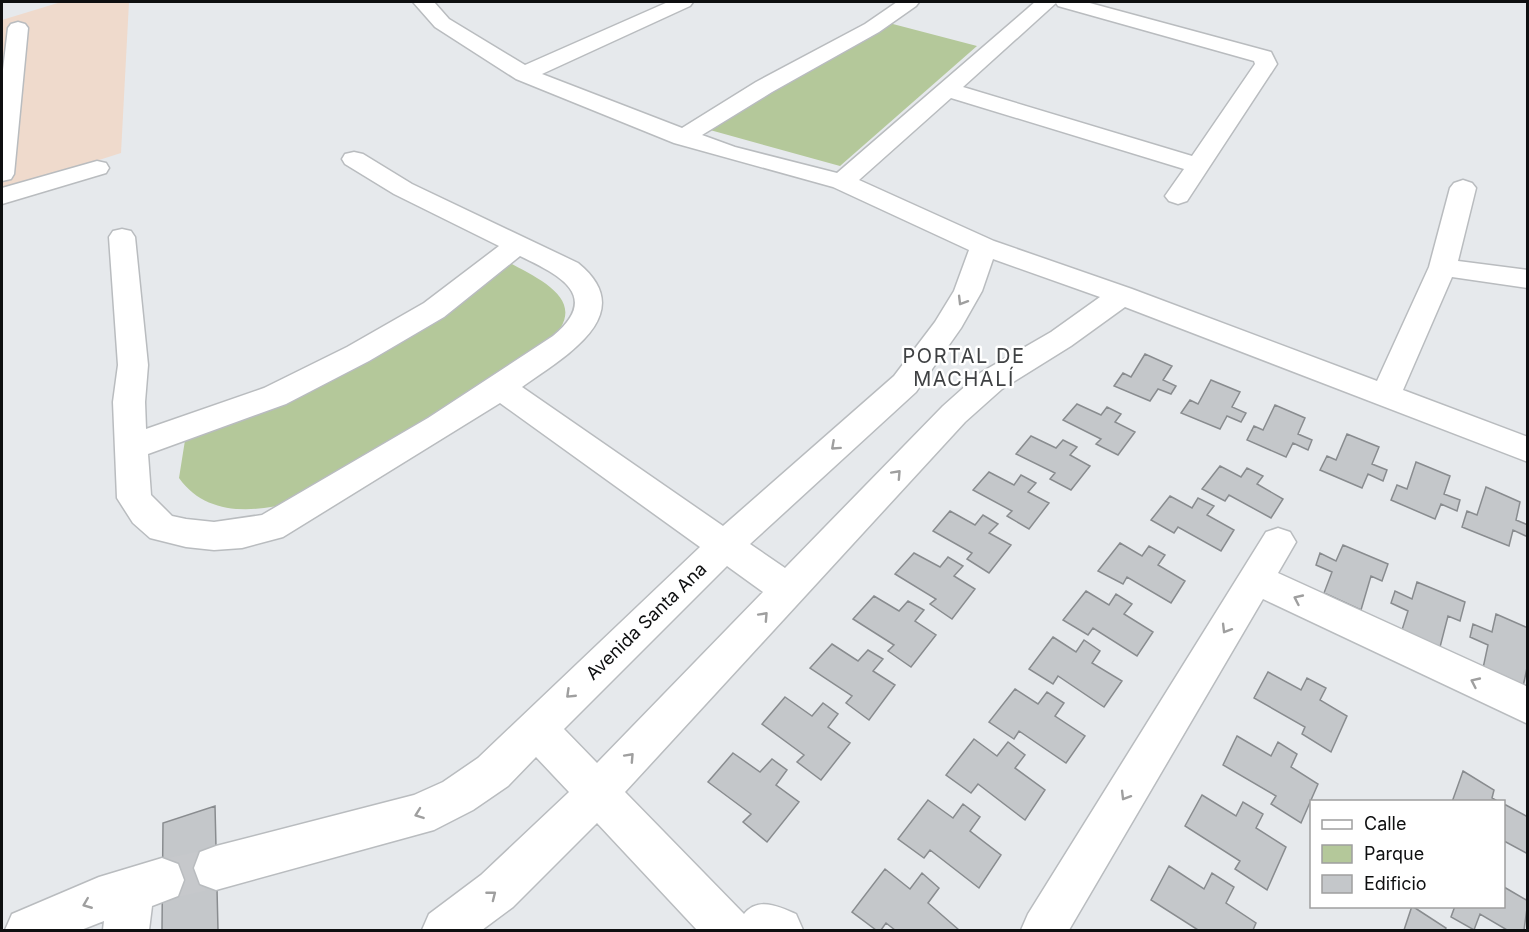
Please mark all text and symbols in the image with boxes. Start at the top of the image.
one-way arrow [958,295,970,305]
district label: PORTAL DE MACHALÍ [903,344,1025,391]
one-way arrow [831,439,842,450]
one-way arrow [890,470,901,481]
street label: Avenida Santa Ana [581,558,711,684]
one-way arrow [1293,595,1304,607]
one-way arrow [757,612,768,622]
one-way arrow [1221,623,1233,633]
one-way arrow [1470,677,1481,689]
one-way arrow [567,687,578,698]
one-way arrow [623,754,634,764]
one-way arrow [1120,790,1132,800]
legend [1310,800,1505,908]
one-way arrow [414,807,425,819]
text: Calle [1364,813,1406,834]
text: Parque [1364,843,1424,864]
text: Edificio [1364,873,1427,894]
one-way arrow [485,891,496,902]
one-way arrow [82,897,93,910]

